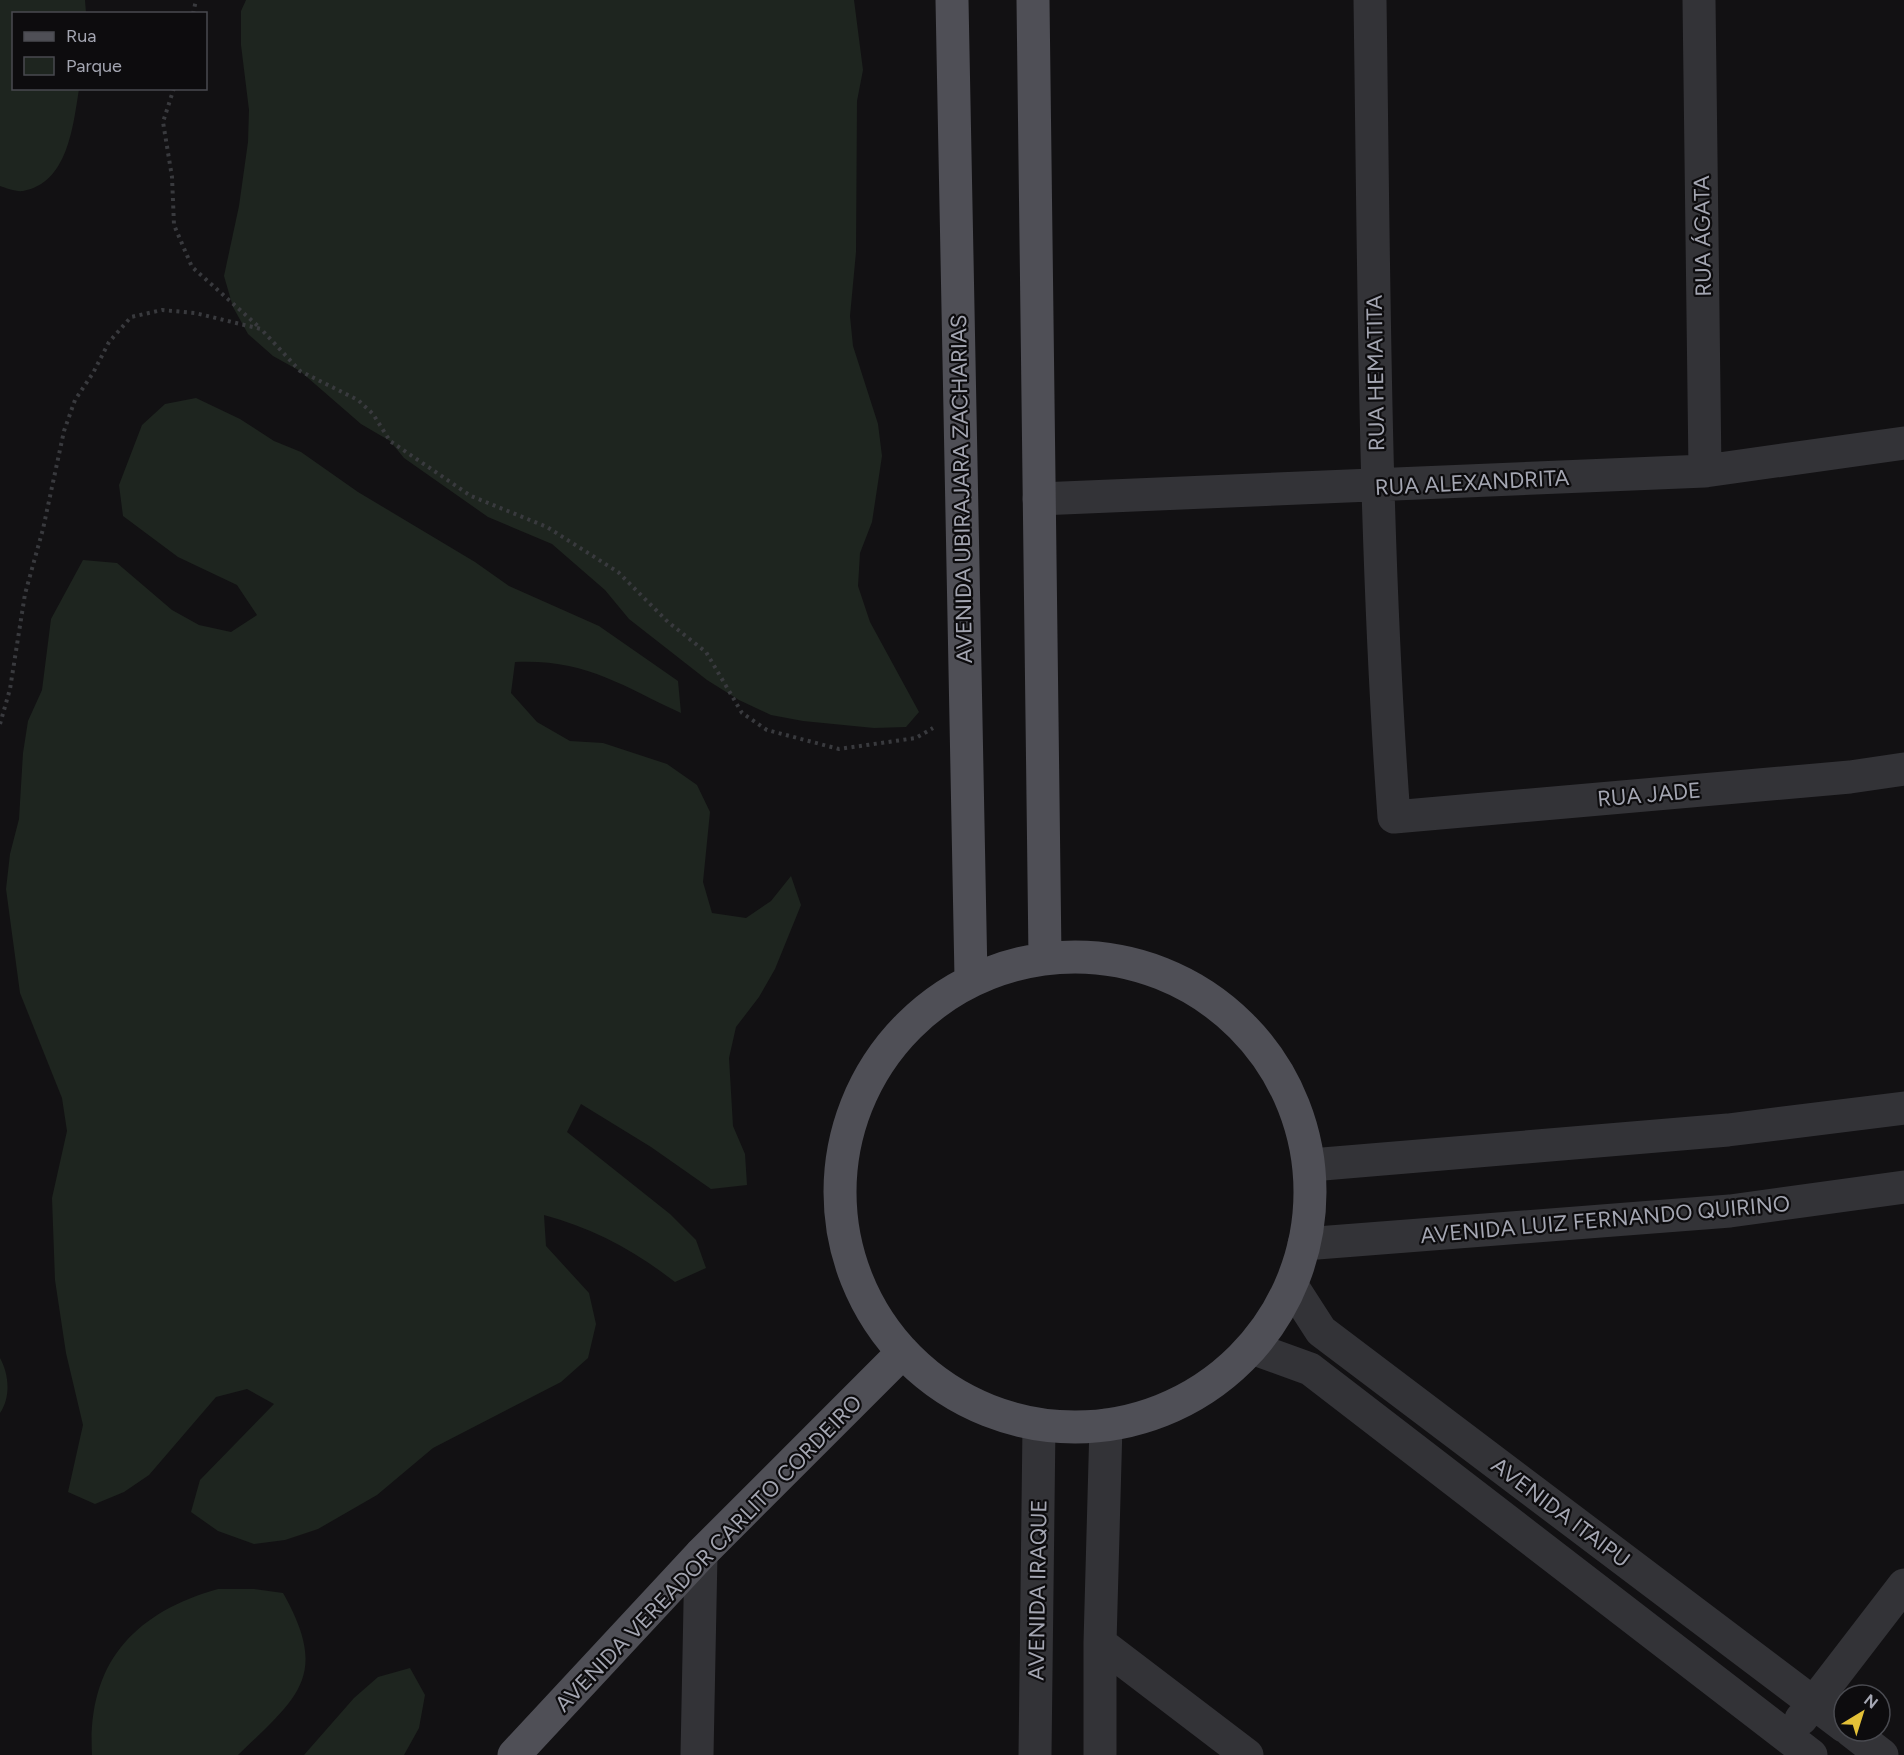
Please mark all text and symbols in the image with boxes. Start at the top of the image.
legend [12,12,207,90]
text: Rua [66,25,97,47]
text: Parque [66,55,122,77]
street label: RUA ÁGATA [1688,175,1717,297]
street label: RUA HEMATITA [1361,295,1390,451]
street label: AVENIDA UBIRAJARA ZACHARIAS [945,314,978,664]
street label: RUA ALEXANDRITA [1374,464,1570,501]
street label: RUA JADE [1596,777,1702,812]
street label: AVENIDA LUIZ FERNANDO QUIRINO [1419,1190,1791,1249]
street label: AVENIDA VEREADOR CARLITO CORDEIRO [549,1389,868,1717]
street label: AVENIDA ITAIPU [1486,1452,1635,1573]
street label: AVENIDA IRAQUE [1022,1499,1053,1681]
north arrow [1832,1683,1892,1743]
text: N [1860,1690,1882,1713]

